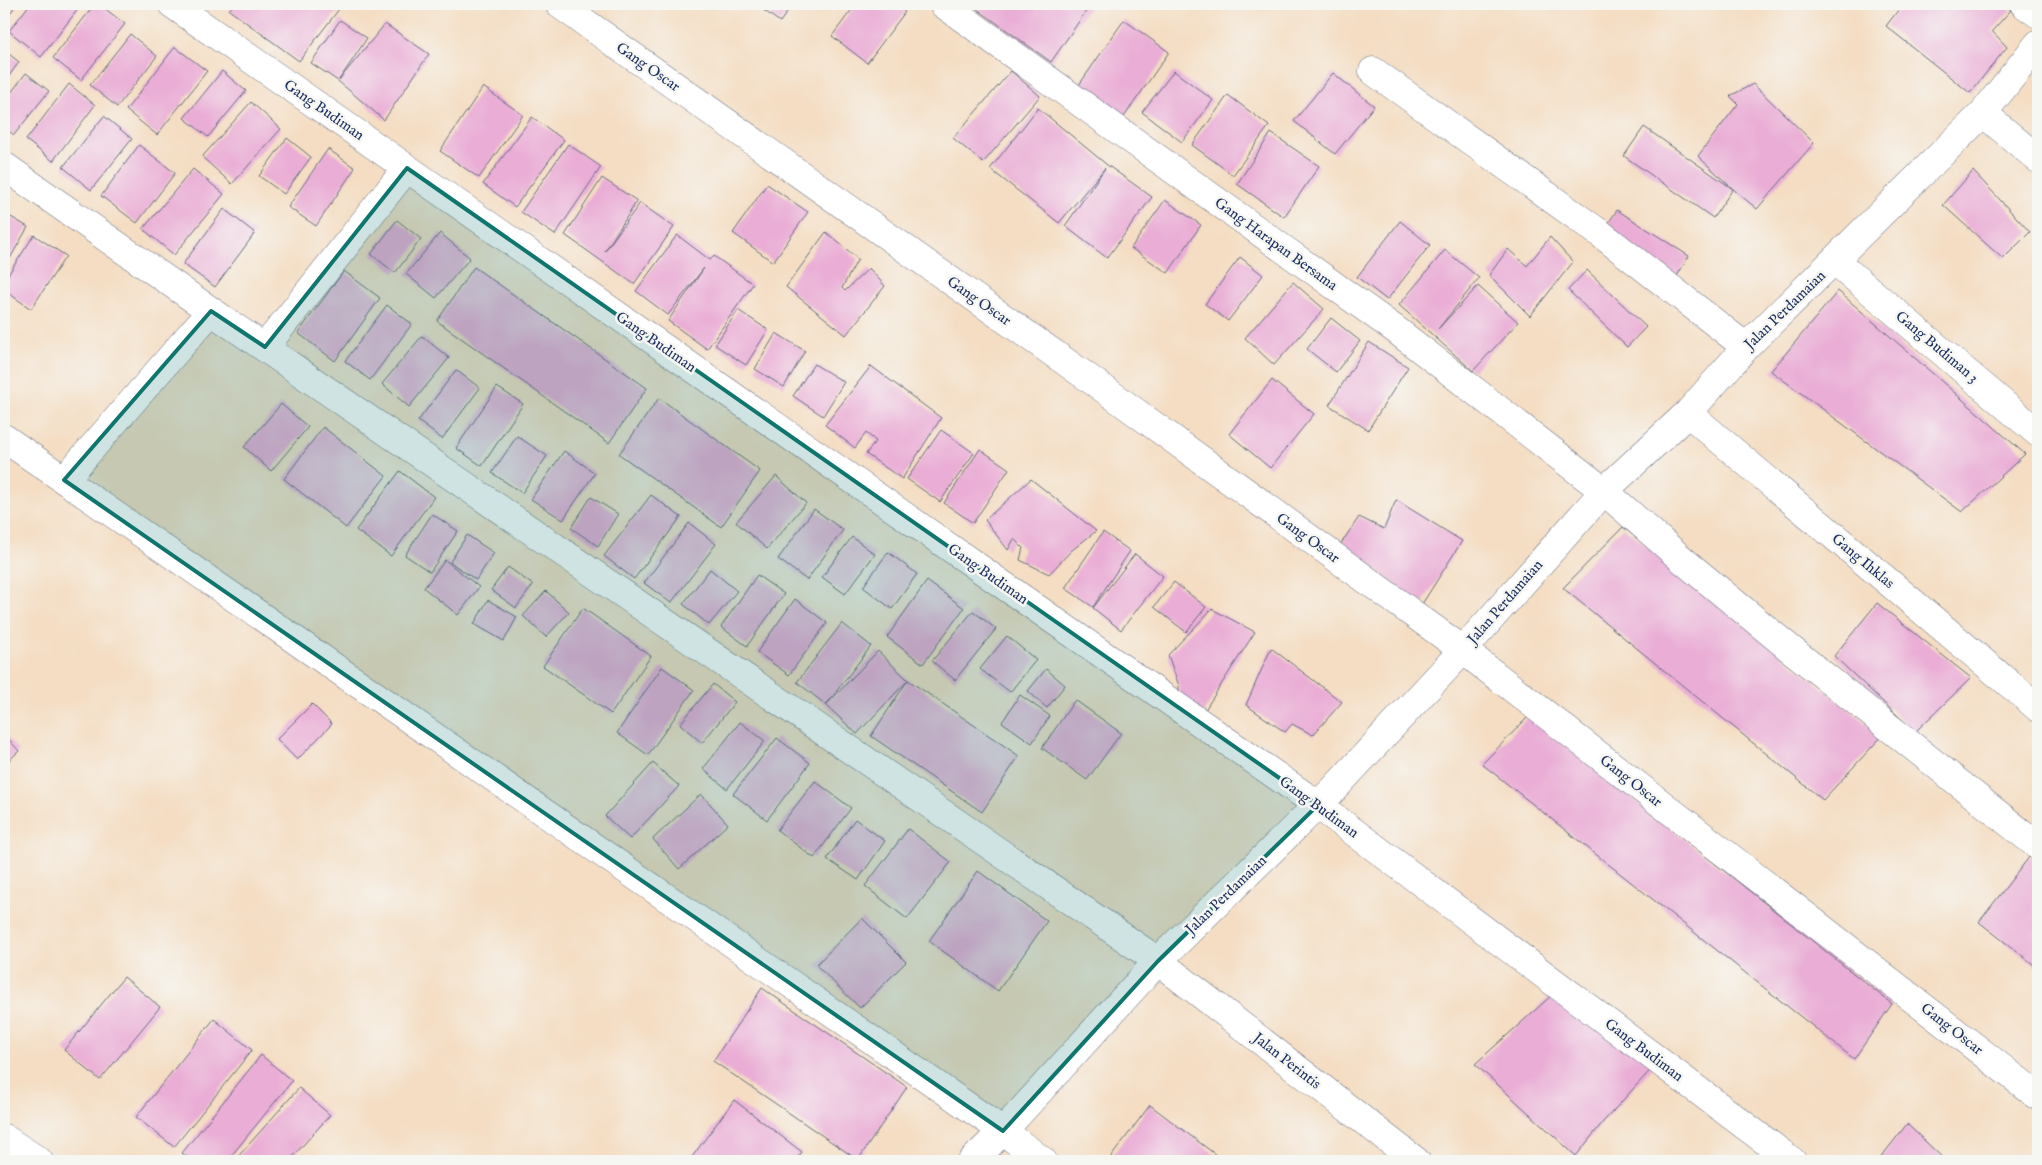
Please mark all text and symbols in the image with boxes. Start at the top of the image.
street label: Gang Oscar [612,38,684,96]
street label: Gang Budiman [280,75,368,145]
street label: Gang Harapan Bersama [1211,193,1342,295]
street label: Jalan Perdamaian [1739,266,1830,355]
street label: Gang Oscar [943,272,1015,330]
street label: Gang Budiman [612,307,700,377]
street label: Gang Budiman 3 [1892,307,1982,387]
street label: Gang Oscar [1273,509,1344,568]
street label: Gang Ihklas [1828,529,1898,593]
street label: Gang Budiman [944,539,1032,609]
street label: Jalan Perdamaian [1462,556,1547,650]
street label: Gang Oscar [1596,751,1666,812]
street label: Gang Budiman [1276,772,1362,842]
street label: Jalan Perdamaian [1180,851,1271,940]
street label: Gang Oscar [1917,999,1987,1060]
street label: Gang Budiman [1601,1014,1687,1086]
street label: Jalan Perintis [1248,1027,1325,1094]

